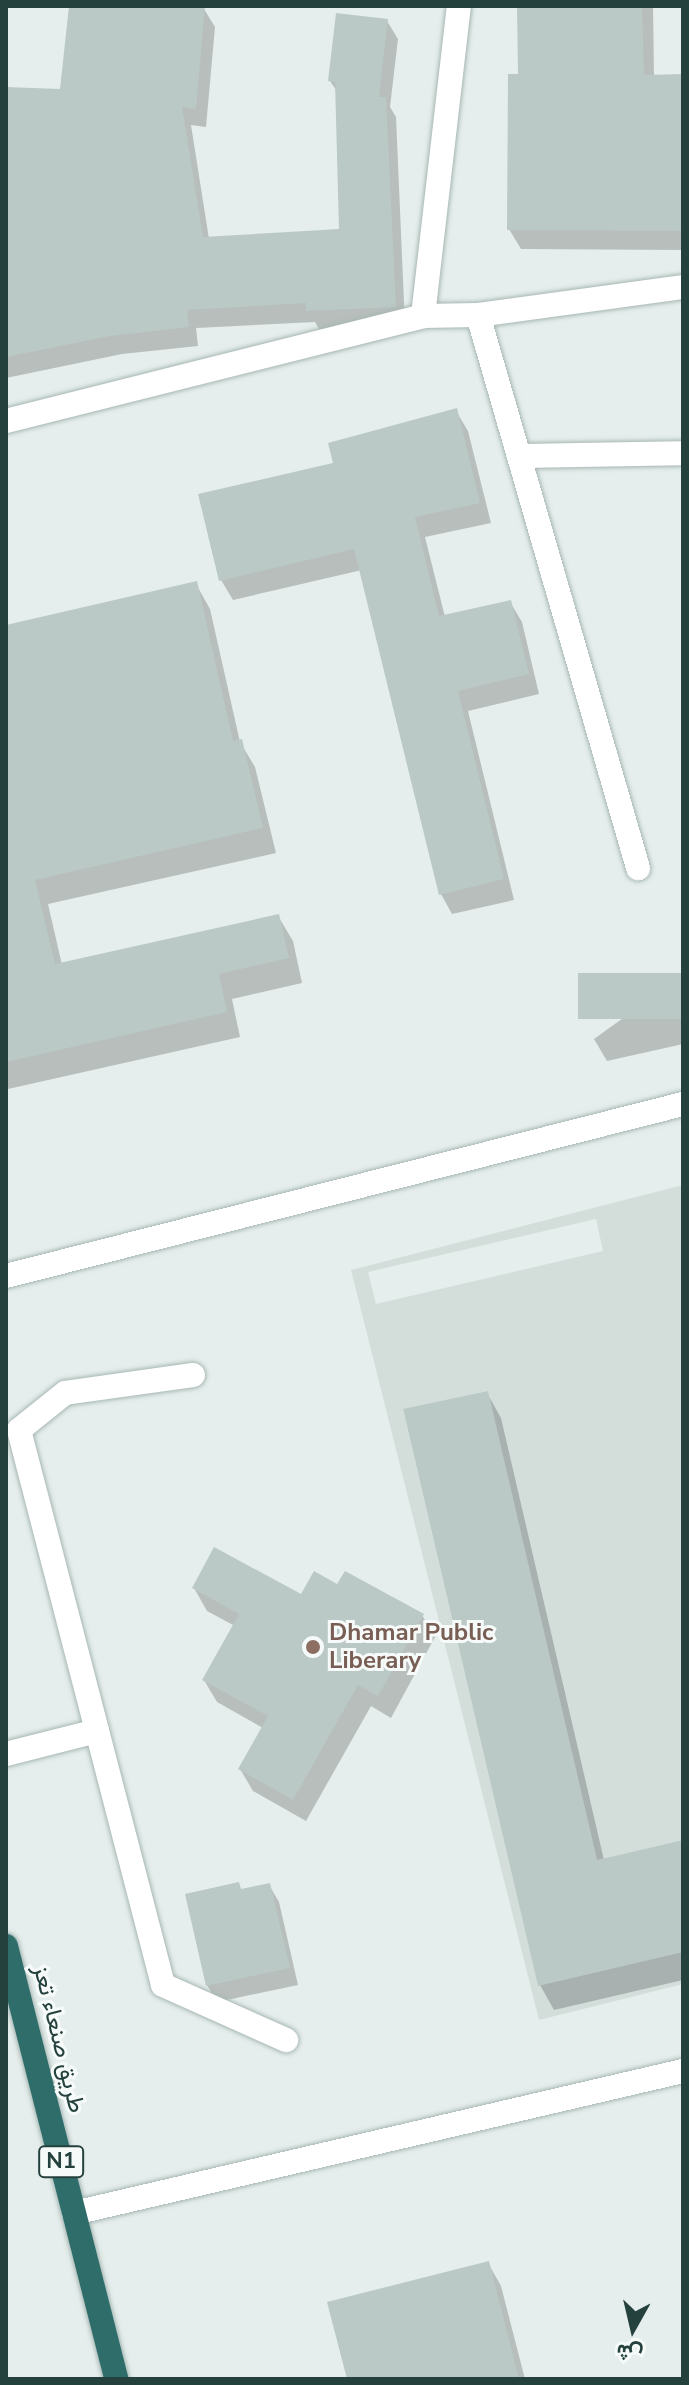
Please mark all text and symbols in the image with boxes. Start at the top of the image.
place label: Dhamar Public Liberary [329,1619,493,1675]
marker: Dhamar Public Liberary [304,1638,322,1656]
street label: طريق صنعاء تعز [27,1962,91,2116]
road number: N1 [37,2144,85,2180]
north arrow [593,2289,673,2369]
text: ش [614,2336,645,2369]

